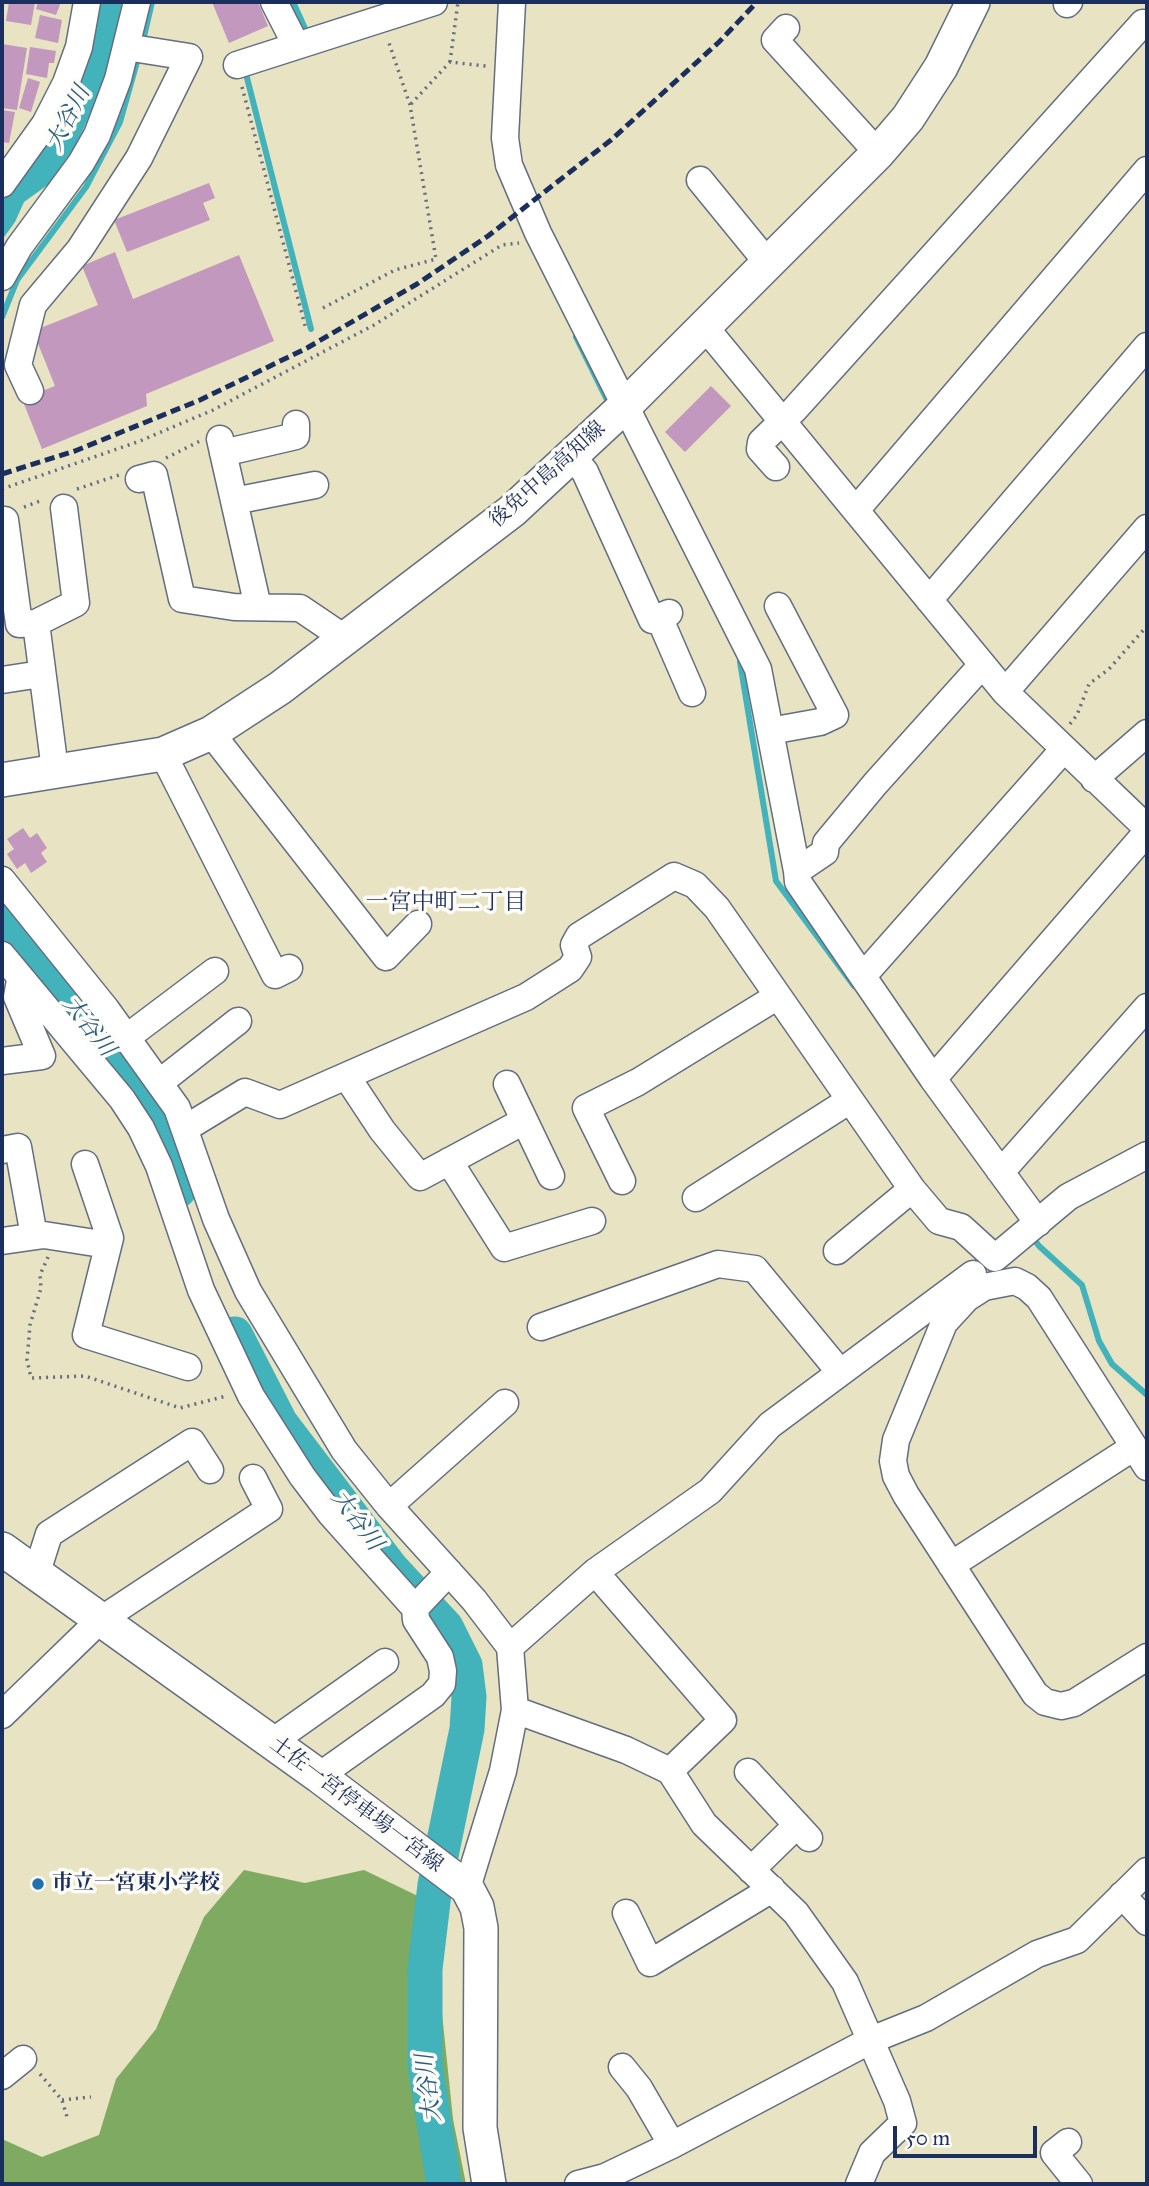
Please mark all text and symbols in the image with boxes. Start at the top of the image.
water label: 大谷川 [41,82,97,156]
street label: 後免中島高知線 [485,416,611,534]
district label: 一宮中町二丁目 [366,889,526,917]
water label: 大谷川 [56,991,120,1063]
water label: 大谷川 [324,1485,388,1557]
street label: 土佐一宮停車場一宮線 [265,1732,447,1878]
place label: 市立一宮東小学校 [52,1871,220,1897]
marker: 市立一宮東小学校 [30,1876,46,1892]
water label: 大谷川 [412,2052,448,2124]
scale bar [897,2112,1040,2156]
text: 50 m [906,2125,950,2151]

